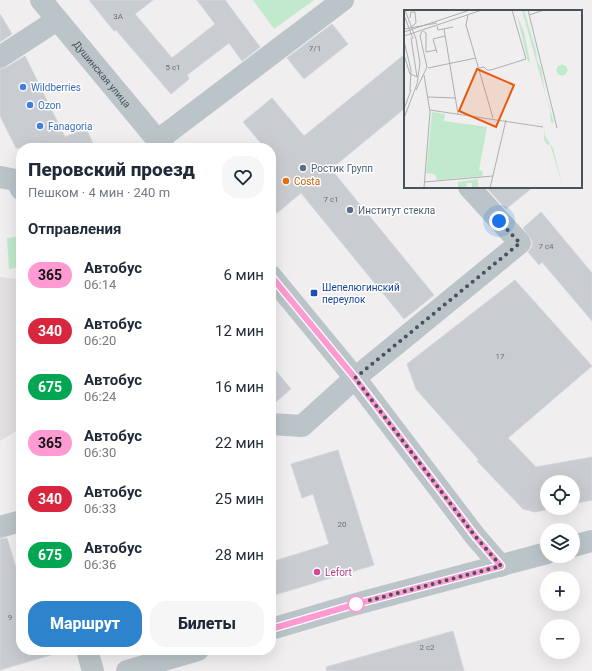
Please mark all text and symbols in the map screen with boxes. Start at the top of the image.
inset map [404,10,582,188]
house number: 3А [113,12,124,21]
street label: Душинская улица [71,38,133,109]
house number: 7/1 [309,44,321,53]
house number: 5 с1 [165,63,181,72]
marker: Wildberries [18,82,28,92]
place label: Wildberries [31,82,81,93]
marker: Ozon [25,100,35,110]
place label: Ozon [38,100,61,111]
marker: Fanagoria [35,121,45,131]
place label: Fanagoria [48,121,92,132]
button: heart [222,156,264,198]
text: Перовский проезд [28,158,195,181]
marker: Ростик Групп [298,163,308,173]
place label: Ростик Групп [311,163,373,174]
marker: Costa [281,176,291,186]
place label: Costa [294,176,320,187]
text: Пешком · 4 мин · 240 m [28,185,170,200]
house number: 7 с1 [323,195,339,204]
marker: Институт стекла [345,205,355,215]
place label: Институт стекла [358,205,435,216]
your location [489,211,509,231]
text: Отправления [28,220,121,238]
house number: 7 с4 [538,242,554,251]
text: Автобус [84,259,142,277]
text: 6 мин [223,266,264,284]
text: 365 [38,267,62,283]
text: 06:14 [84,277,116,292]
place label: Шепелюгинский переулок [322,282,400,305]
marker: Шепелюгинский переулок [309,288,319,298]
text: Автобус [84,315,142,333]
text: 12 мин [215,322,264,340]
text: 340 [38,323,62,339]
text: 06:20 [84,333,116,348]
house number: 17 [496,352,505,361]
text: Автобус [84,371,142,389]
text: 16 мин [215,378,264,396]
text: 675 [38,379,62,395]
text: 06:24 [84,389,116,404]
text: Автобус [84,427,142,445]
text: 22 мин [215,434,264,452]
text: 365 [38,435,62,451]
text: 06:30 [84,445,116,460]
map controls [540,475,580,659]
button: locate [540,475,580,515]
text: Автобус [84,483,142,501]
text: 25 мин [215,490,264,508]
text: 340 [38,491,62,507]
text: 06:33 [84,501,116,516]
house number: 20 [338,520,347,529]
button: layers [540,523,580,563]
text: Автобус [84,539,142,557]
text: 28 мин [215,546,264,564]
text: 675 [38,547,62,563]
text: 06:36 [84,557,116,572]
marker: Lefort [312,567,322,577]
place label: Lefort [325,567,352,578]
button: + [540,571,580,611]
unlabelled marker [347,595,365,613]
button: Маршрут [28,601,142,647]
button: Билеты [150,601,264,647]
house number: 9 [8,613,12,622]
button: − [540,619,580,659]
house number: 2 с2 [419,643,435,652]

